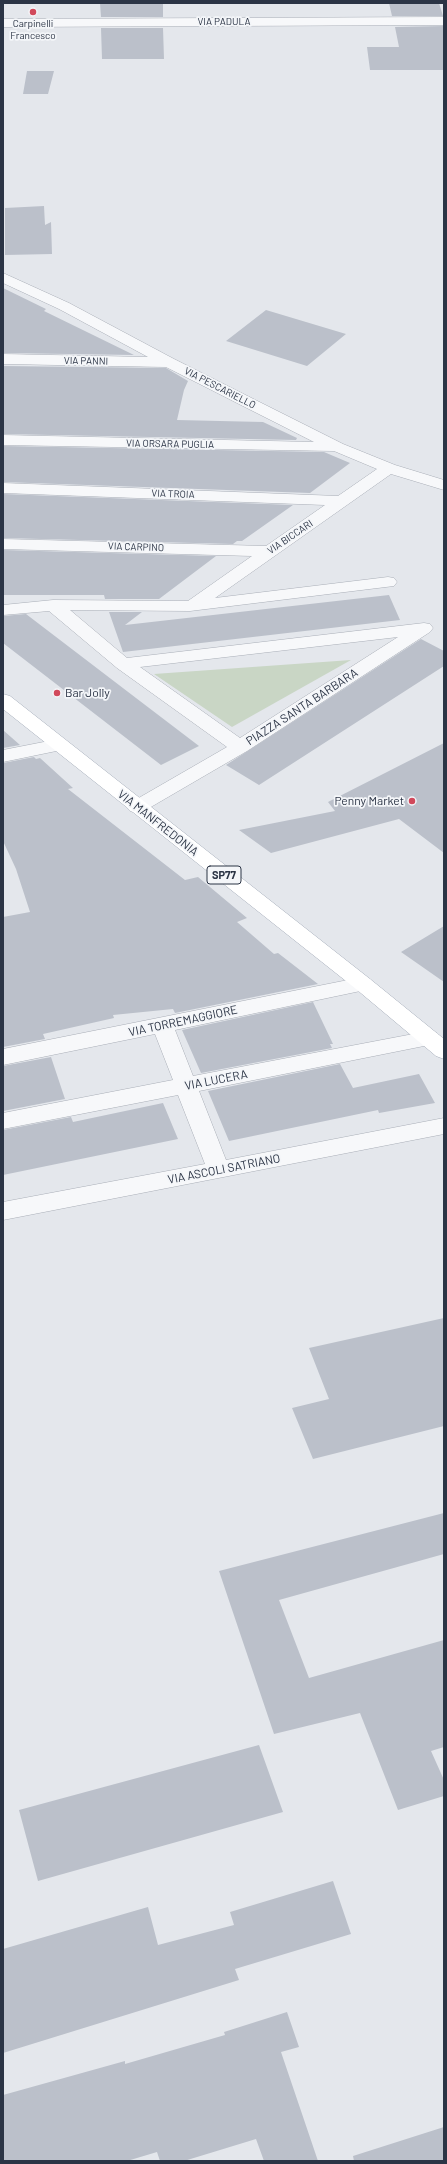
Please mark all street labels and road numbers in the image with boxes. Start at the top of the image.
street label: VIA PADULA [197,16,251,28]
street label: VIA PANNI [64,355,108,367]
street label: VIA PESCARIELLO [182,365,258,411]
street label: VIA ORSARA PUGLIA [126,437,214,451]
street label: VIA TROIA [151,487,195,501]
street label: VIA BICCARI [265,517,315,557]
street label: VIA CARPINO [108,540,164,554]
street label: PIAZZA SANTA BARBARA [243,665,361,749]
street label: VIA MANFREDONIA [115,787,201,859]
road number: SP77 [207,866,241,884]
street label: VIA TORREMAGGIORE [127,1002,239,1040]
street label: VIA LUCERA [183,1067,249,1093]
street label: VIA ASCOLI SATRIANO [166,1151,282,1187]

